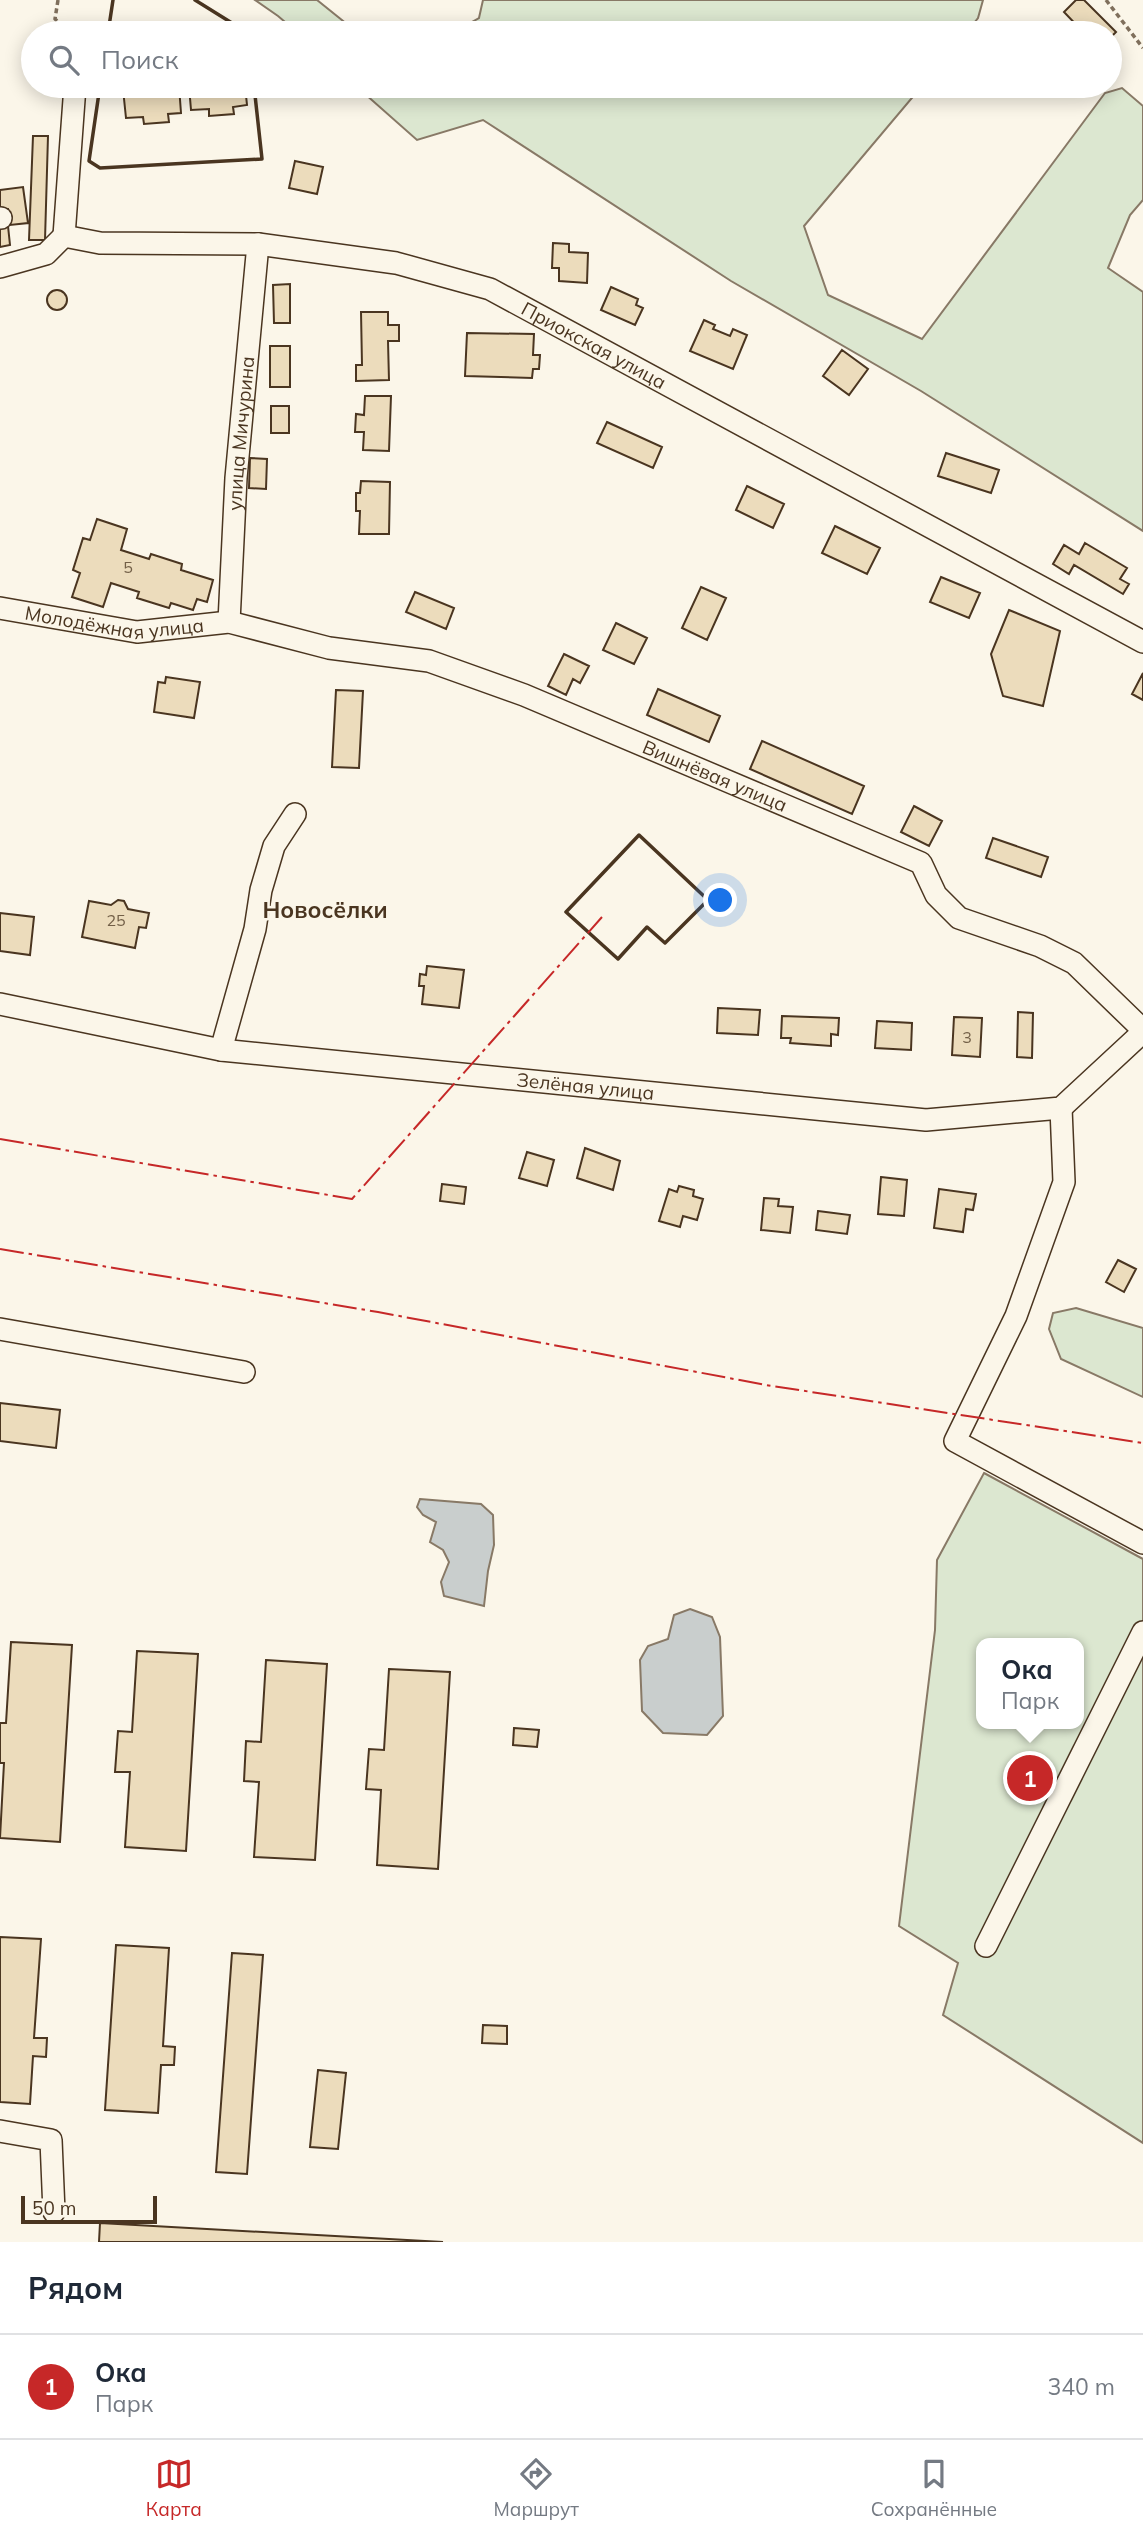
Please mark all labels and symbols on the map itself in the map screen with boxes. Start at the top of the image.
street label: Приокская улица [518,296,671,394]
street label: улица Мичурина [222,355,259,511]
house number: 5 [123,557,133,577]
street label: Молодёжная улица [23,601,205,644]
street label: Вишнёвая улица [639,735,791,817]
your location [703,883,737,917]
district label: Новосёлки [262,895,388,924]
house number: 25 [106,910,126,930]
house number: 3 [962,1027,972,1047]
street label: Зелёная улица [515,1067,656,1105]
pin: 1 [1007,1752,1053,1804]
scale bar [21,2193,158,2225]

